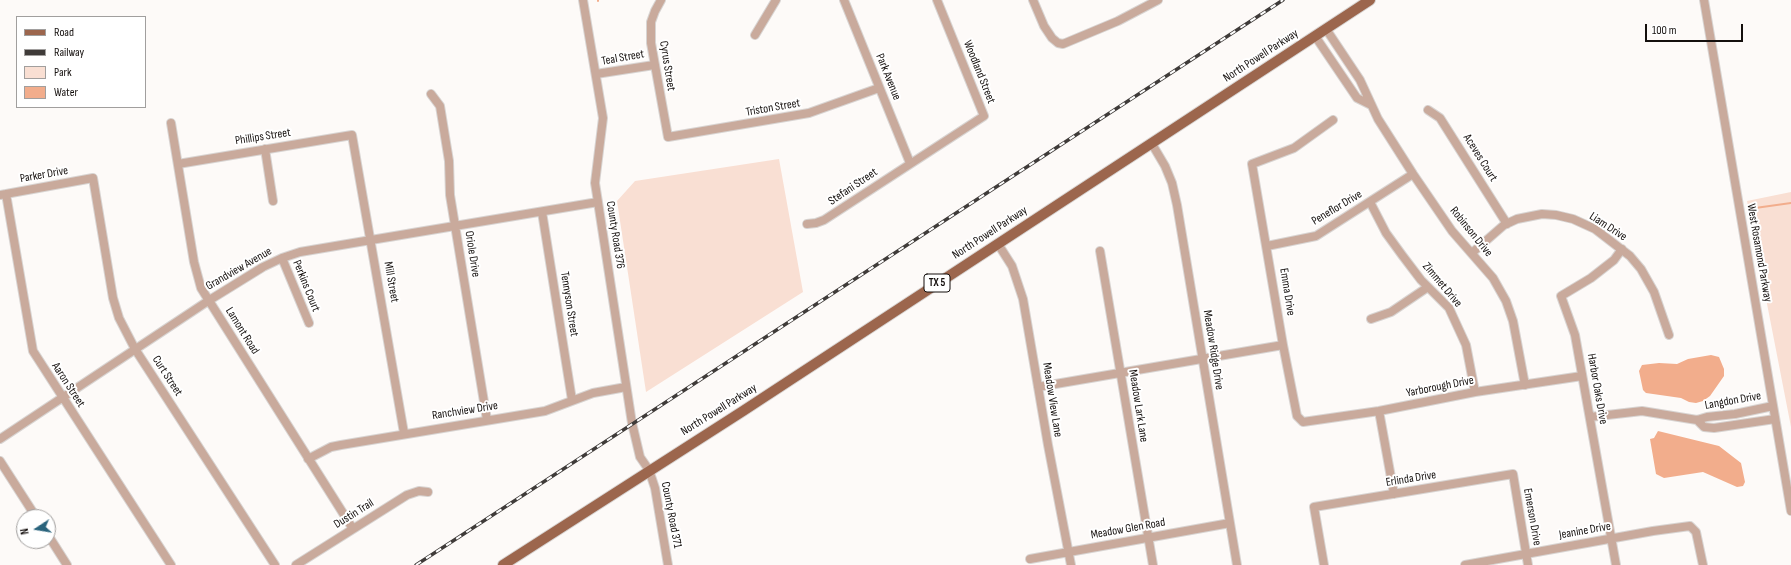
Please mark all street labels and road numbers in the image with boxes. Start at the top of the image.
street label: North Powell Parkway [1221,26,1301,86]
street label: Woodland Street [960,38,998,106]
street label: Cyrus Street [656,40,678,92]
street label: Teal Street [601,47,645,69]
street label: Park Avenue [872,52,904,102]
street label: Triston Street [745,96,801,120]
street label: Phillips Street [234,126,292,148]
street label: Aceves Court [1460,132,1500,184]
street label: Parker Drive [19,164,69,186]
street label: Stefani Street [826,165,880,209]
street label: Peneflor Drive [1309,187,1365,229]
street label: County Road 376 [603,200,627,270]
street label: North Powell Parkway [950,203,1030,263]
street label: West Rosamond Parkway [1743,203,1775,303]
street label: Robinson Drive [1447,204,1495,260]
street label: Liam Drive [1587,210,1629,244]
street label: Oriole Drive [461,230,483,278]
street label: Grandview Avenue [204,244,274,294]
street label: Perkins Court [289,258,323,314]
street label: Zimmet Drive [1419,260,1465,310]
street label: Mill Street [380,261,402,303]
street label: Emma Drive [1276,267,1298,317]
street label: Tennyson Street [557,271,581,337]
road number: TX 5 [924,274,950,292]
street label: Lamont Road [222,305,262,357]
street label: Meadow Ridge Drive [1200,309,1226,391]
street label: Curt Street [149,353,185,399]
street label: Harbor Oaks Drive [1584,353,1610,425]
street label: Aaron Street [48,360,88,410]
street label: Meadow View Lane [1039,362,1065,438]
street label: Meadow Lark Lane [1125,369,1151,443]
street label: Yarborough Drive [1405,373,1475,401]
street label: North Powell Parkway [678,381,760,439]
street label: Langdon Drive [1704,389,1762,413]
street label: Ranchview Drive [431,399,499,423]
street label: Erlinda Drive [1385,468,1437,490]
street label: County Road 371 [658,481,684,549]
street label: Emerson Drive [1520,487,1544,547]
street label: Dustin Trail [331,496,377,532]
street label: Meadow Glen Road [1090,515,1166,543]
street label: Jeanine Drive [1558,519,1612,543]

